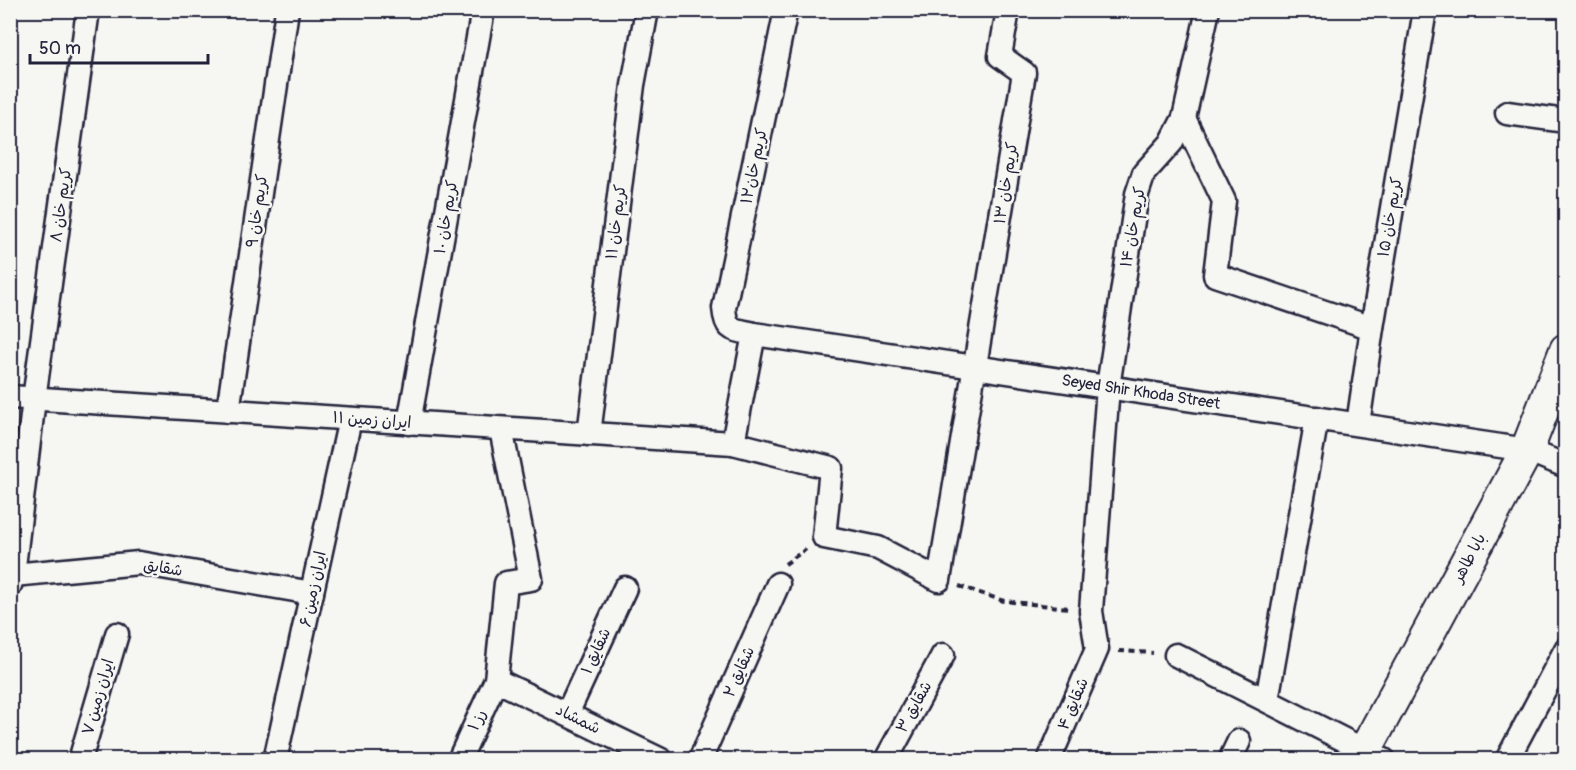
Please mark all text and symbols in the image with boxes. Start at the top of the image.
scale bar [30,27,208,65]
text: 50 m [39,37,81,60]
street label: کریم خان۱۲ [736,126,774,206]
street label: کریم خان ۱۳ [990,140,1024,226]
street label: کریم خان ۸ [46,166,78,244]
street label: کریم خان ۹ [242,173,274,249]
street label: کریم خان ۱۵ [1373,175,1409,259]
street label: کریم خان ۱۰ [430,178,464,256]
street label: کریم خان ۱۱ [601,183,633,261]
street label: کریم خان ۱۴ [1116,185,1152,269]
street label: Seyed Shir Khoda Street [1060,370,1222,414]
street label: ایران زمین ۱۱ [332,407,412,433]
street label: بابا طاهر [1447,530,1490,588]
street label: ایران زمین ۶ [295,549,331,629]
street label: شقایق [142,555,184,581]
street label: شقایق ۱ [577,625,615,677]
street label: شقایق ۲ [719,643,759,701]
street label: ایران زمین ۷ [78,657,118,737]
street label: شقایق ۴ [1053,675,1093,733]
street label: شقایق ۳ [892,678,936,736]
street label: شمشاد [552,700,604,738]
street label: رز ۱ [463,706,491,734]

